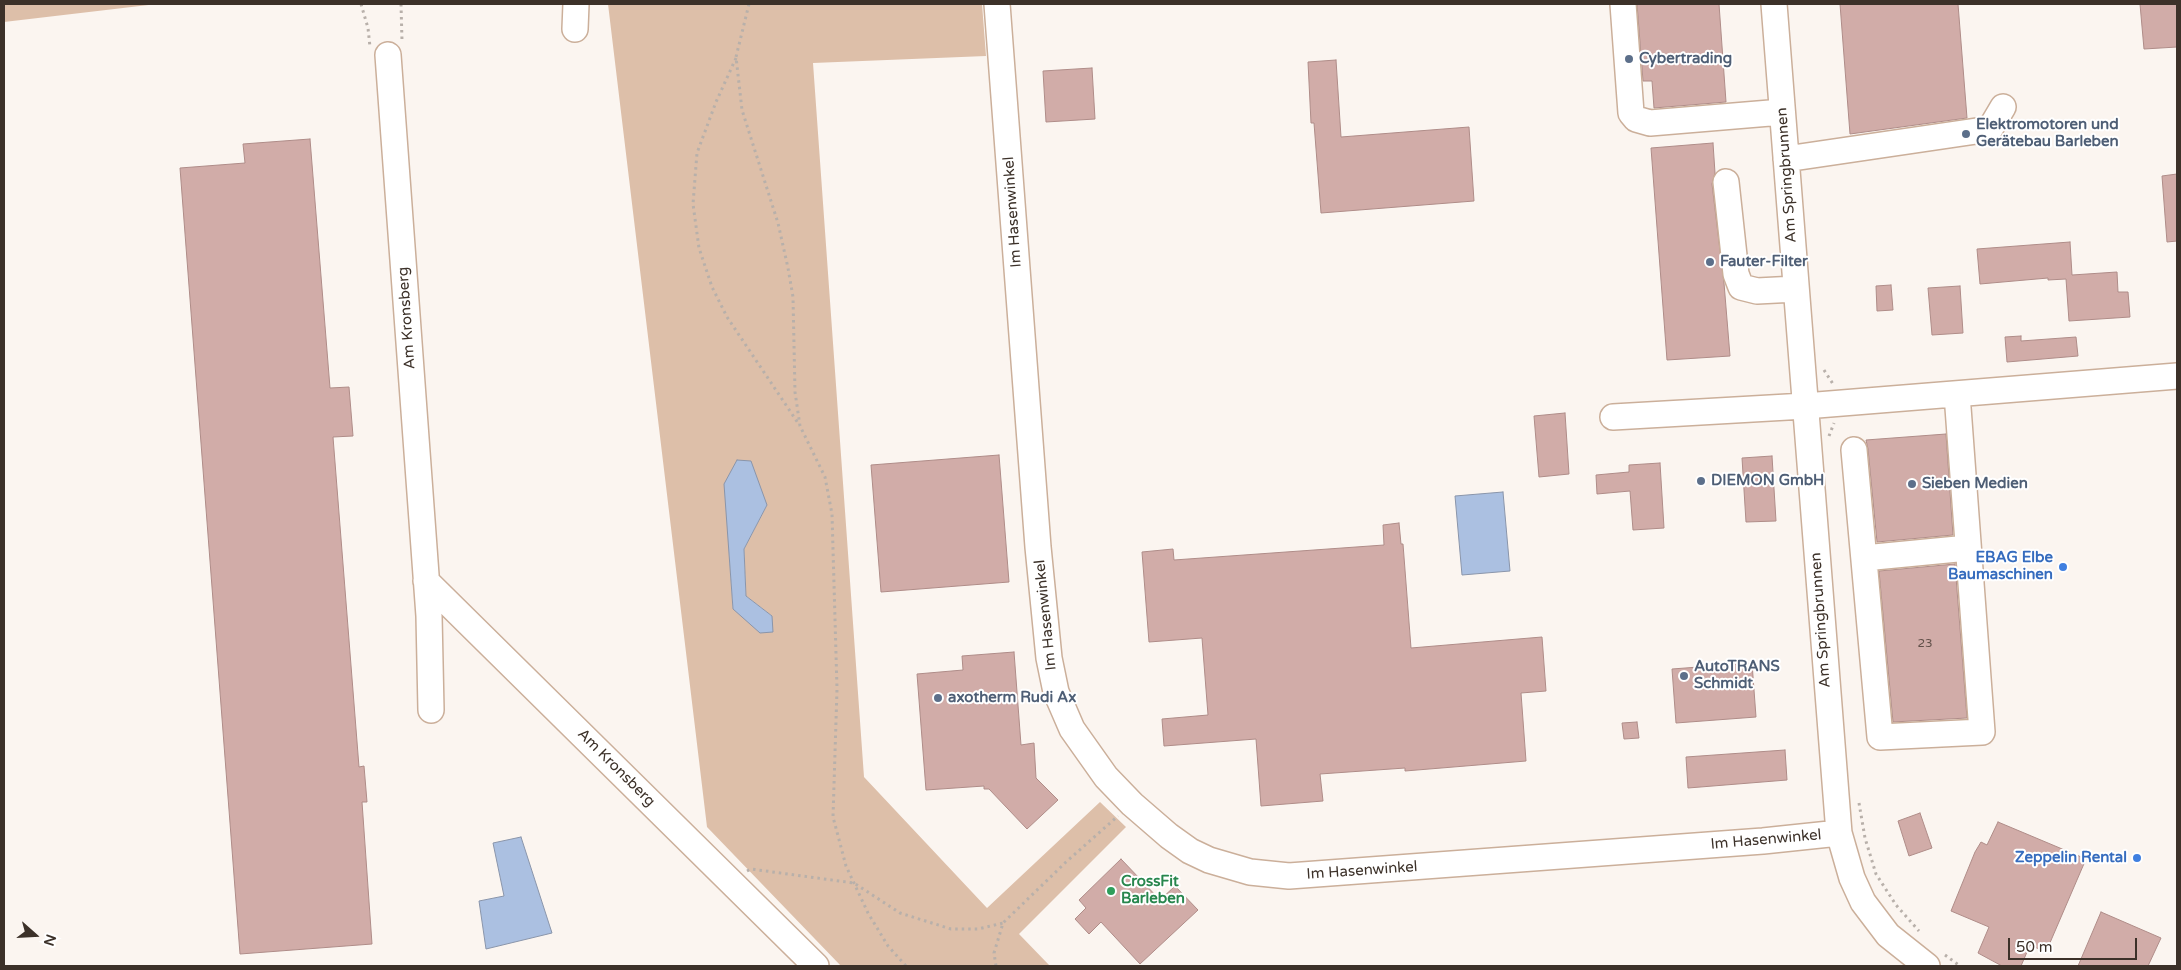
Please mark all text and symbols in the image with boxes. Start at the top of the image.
place label: Cybertrading [1639,50,1732,68]
marker: Cybertrading [1623,53,1635,65]
street label: Am Springbrunnen [1773,107,1801,243]
place label: Elektromotoren und Gerätebau Barleben [1976,116,2119,151]
marker: Elektromotoren und Gerätebau Barleben [1960,128,1972,140]
street label: Im Hasenwinkel [1000,156,1026,268]
place label: Fauter-Filter [1720,253,1808,271]
marker: Fauter-Filter [1704,256,1716,268]
street label: Am Kronsberg [394,266,420,370]
place label: DIEMON GmbH [1711,472,1824,490]
marker: DIEMON GmbH [1695,475,1707,487]
place label: Sieben Medien [1922,475,2028,493]
marker: Sieben Medien [1906,478,1918,490]
place label: EBAG Elbe Baumaschinen [1948,549,2053,584]
street label: Am Springbrunnen [1807,552,1835,688]
street label: Im Hasenwinkel [1031,559,1061,671]
marker: EBAG Elbe Baumaschinen [2057,561,2069,573]
house number: 23 [1917,637,1933,651]
place label: AutoTRANS Schmidt [1694,658,1780,693]
marker: AutoTRANS Schmidt [1678,670,1690,682]
place label: axotherm Rudi Ax [948,689,1076,707]
marker: axotherm Rudi Ax [932,692,944,704]
street label: Am Kronsberg [573,725,659,811]
street label: Im Hasenwinkel [1710,826,1822,854]
place label: Zeppelin Rental [2015,849,2127,867]
marker: Zeppelin Rental [2131,852,2143,864]
street label: Im Hasenwinkel [1306,858,1418,884]
place label: CrossFit Barleben [1121,873,1185,908]
marker: CrossFit Barleben [1105,885,1117,897]
north arrow [10,910,60,960]
scale bar [2011,928,2140,960]
text: N [40,932,60,948]
text: 50 m [2016,938,2053,956]

